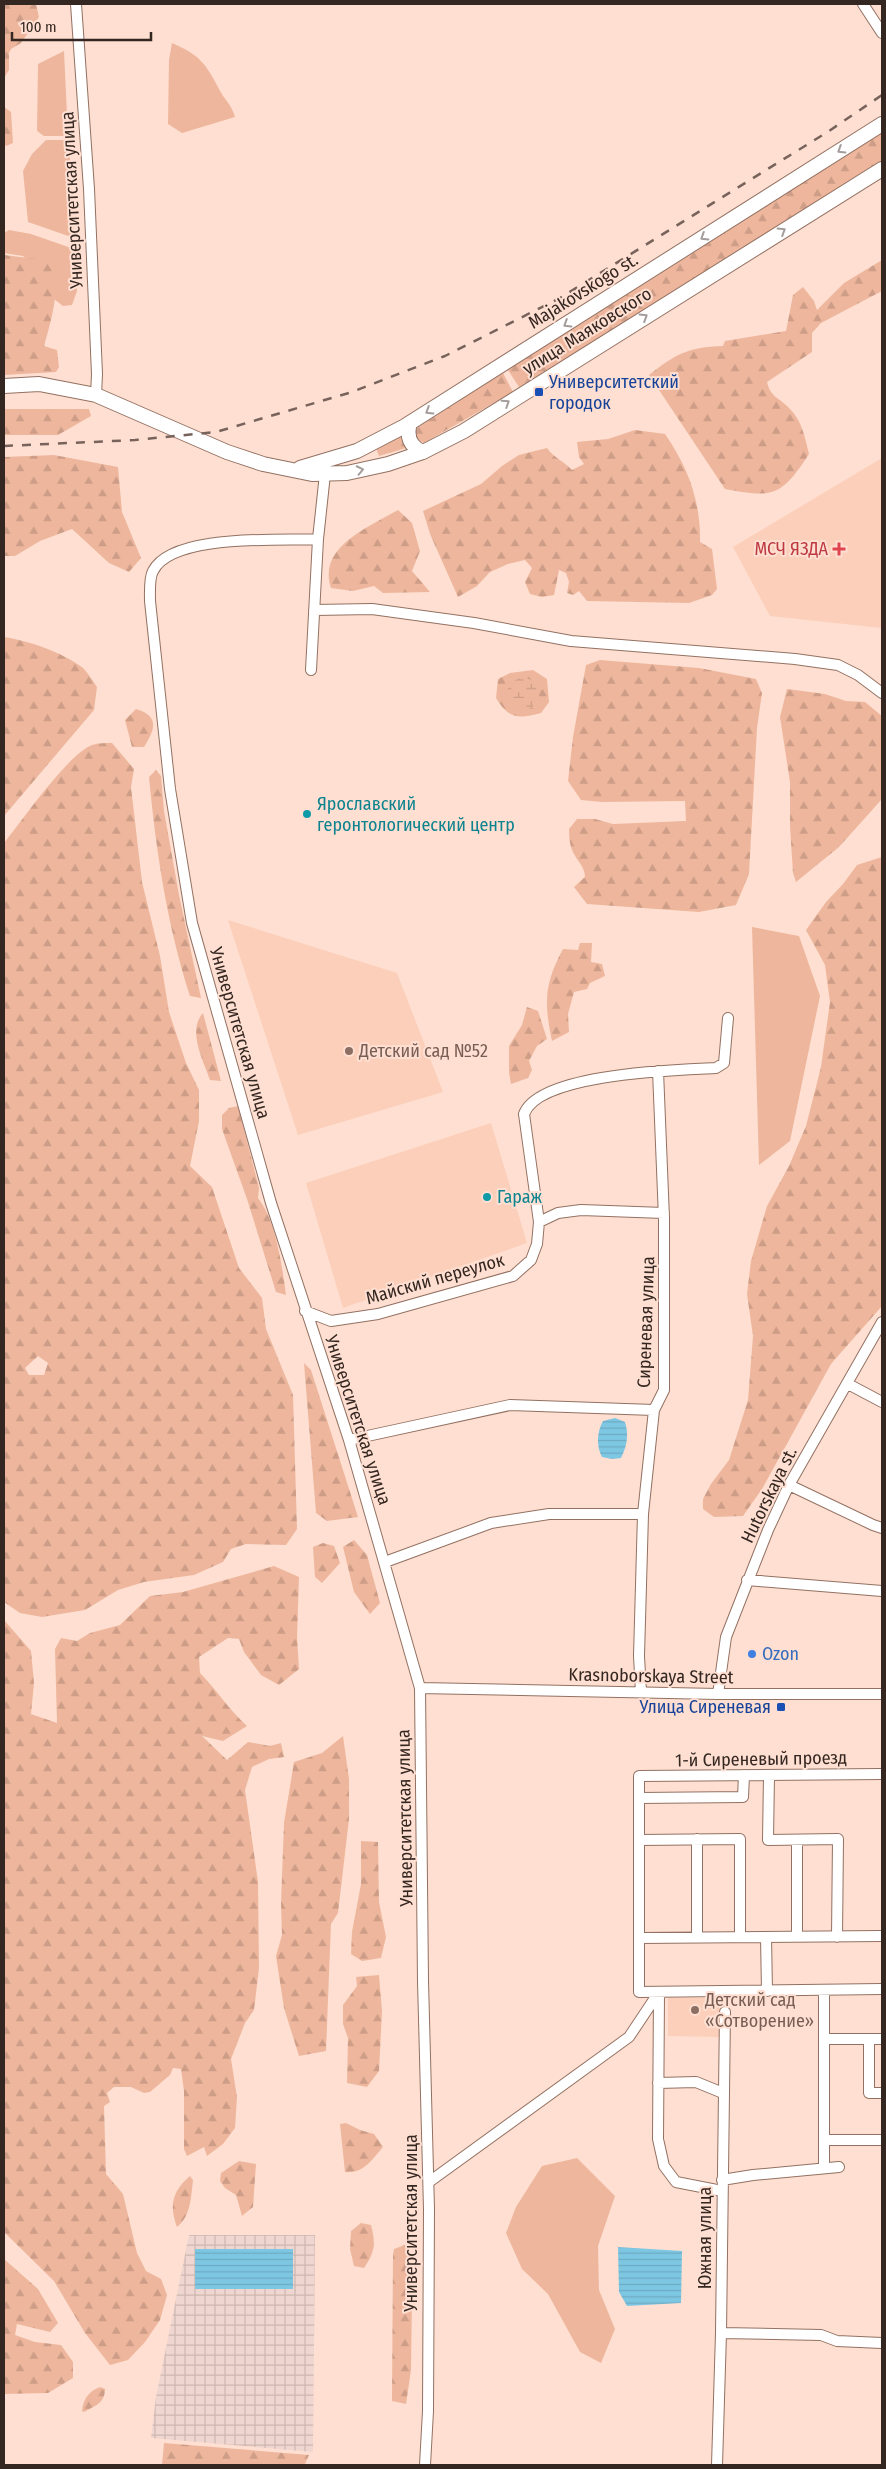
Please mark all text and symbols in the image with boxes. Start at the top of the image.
scale bar [12,10,151,42]
text: 100 m [20,18,57,36]
street label: Университетская улица [56,111,88,290]
one-way arrow [837,144,847,153]
one-way arrow [777,228,786,238]
one-way arrow [700,231,709,240]
street label: Majakovskogo st. [524,248,642,333]
street label: улица Маяковского [518,282,656,380]
one-way arrow [639,314,648,323]
one-way arrow [563,318,572,327]
place label: Университетский городок [548,371,679,414]
marker: Университетский городок [533,386,545,398]
one-way arrow [501,400,510,410]
one-way arrow [426,405,435,414]
one-way arrow [355,465,364,476]
place label: МСЧ ЯЗДА [754,538,829,560]
marker: МСЧ ЯЗДА [832,542,846,556]
place label: Ярославский геронтологический центр [317,793,515,836]
marker: Ярославский геронтологический центр [301,808,313,820]
street label: Университетская улица [205,944,275,1121]
place label: Детский сад №52 [358,1040,488,1062]
marker: Детский сад №52 [343,1045,355,1057]
place label: Гараж [497,1186,543,1208]
marker: Гараж [481,1191,493,1203]
street label: Майский переулок [363,1249,507,1309]
street label: Сиреневая улица [633,1256,659,1388]
street label: Университетская улица [320,1331,396,1508]
street label: Hutorskaya st. [736,1443,802,1547]
place label: Ozon [762,1643,799,1665]
marker: Ozon [746,1648,758,1660]
street label: Krasnoborskaya Street [568,1664,734,1688]
place label: Улица Сиреневая [639,1696,771,1718]
marker: Улица Сиреневая [775,1701,787,1713]
street label: Университетская улица [392,1729,418,1908]
street label: 1-й Сиреневый проезд [675,1747,847,1771]
place label: Детский сад «Сотворение» [704,1989,814,2032]
marker: Детский сад «Сотворение» [689,2004,701,2016]
street label: Университетская улица [400,2134,422,2313]
street label: Южная улица [694,2186,716,2289]

